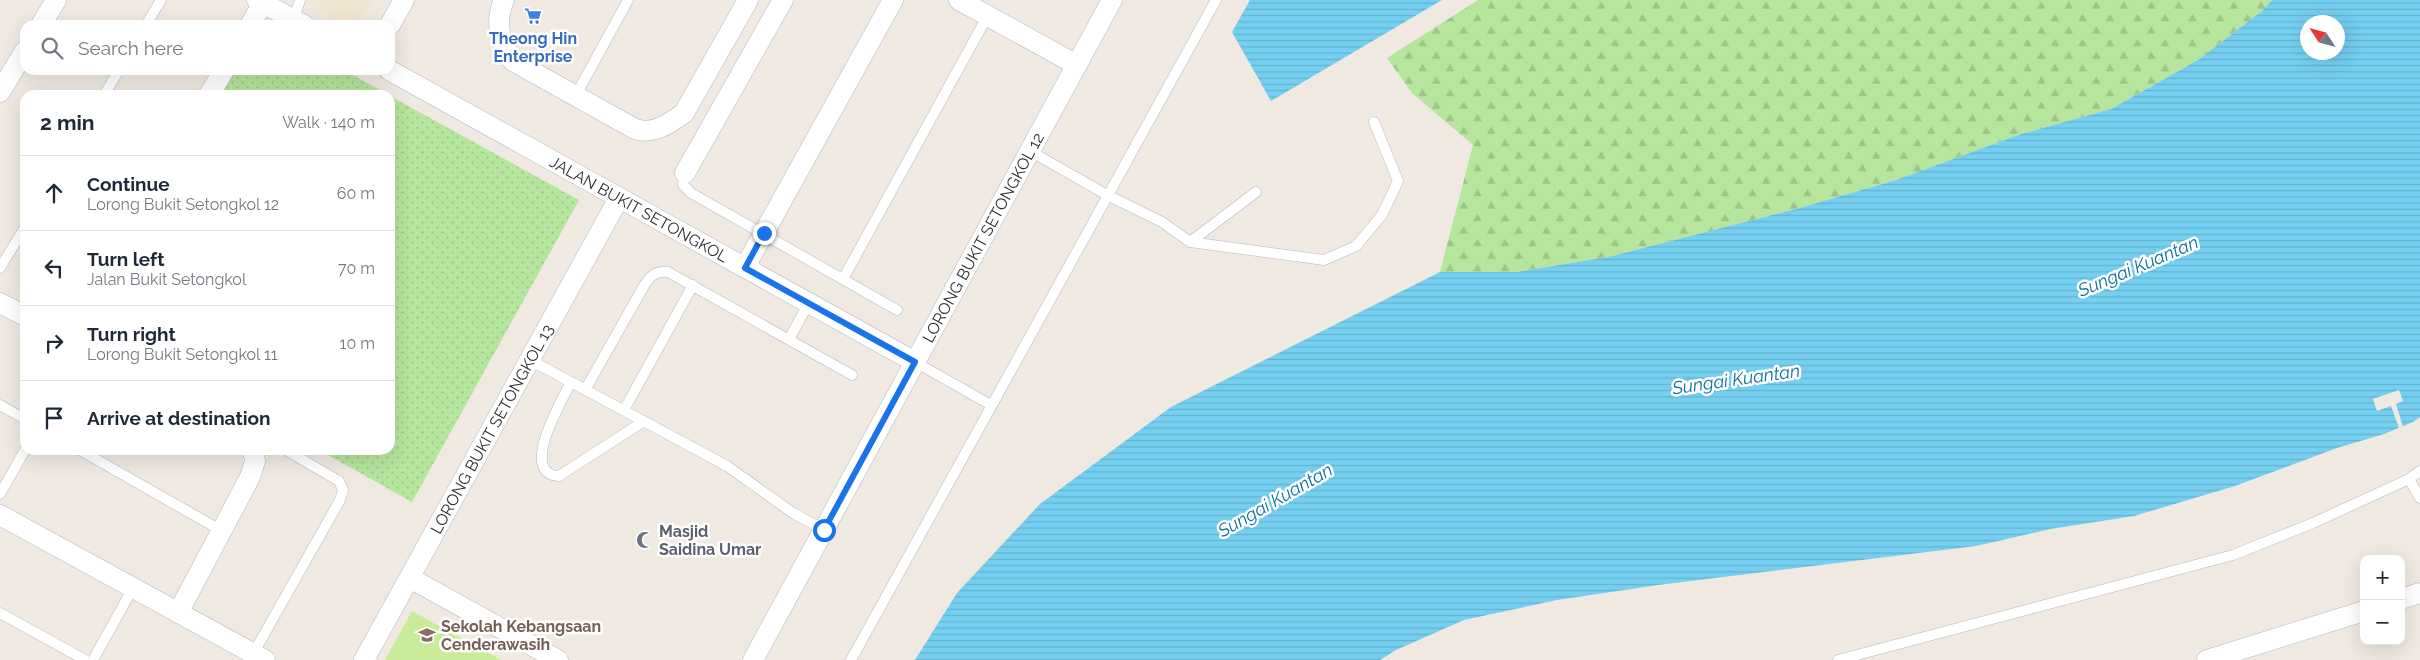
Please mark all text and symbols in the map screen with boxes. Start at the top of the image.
supermarket icon: Theong Hin Enterprise [523,6,543,26]
north arrow [2300,15,2345,60]
search box [20,20,395,75]
place label: Theong Hin Enterprise [489,29,577,66]
icon: search [38,34,66,62]
text: Search here [78,37,184,59]
text: 2 min [40,110,94,135]
text: Walk · 140 m [282,113,375,132]
street label: LORONG BUKIT SETONGKOL 12 [918,129,1048,346]
street label: JALAN BUKIT SETONGKOL [547,152,732,266]
text: Continue [87,173,170,195]
icon: ahead [40,179,68,207]
text: 60 m [337,184,375,203]
text: Lorong Bukit Setongkol 12 [87,195,279,214]
route end [753,222,776,245]
water label: Sungai Kuantan [2074,231,2201,301]
text: Turn left [87,248,164,270]
icon: left [40,254,68,282]
text: 70 m [338,259,375,278]
text: Jalan Bukit Setongkol [87,270,246,289]
street label: LORONG BUKIT SETONGKOL 13 [426,321,557,537]
text: Turn right [87,323,176,345]
icon: right [40,329,68,357]
text: 10 m [340,334,375,353]
text: Lorong Bukit Setongkol 11 [87,345,278,364]
water label: Sungai Kuantan [1670,360,1801,398]
icon: arrive [40,404,68,432]
text: Arrive at destination [87,407,271,429]
water label: Sungai Kuantan [1213,459,1336,542]
route start [813,519,836,542]
place label: Masjid Saidina Umar [659,522,761,559]
mosque icon: Masjid Saidina Umar [635,530,655,550]
map controls [2360,555,2405,645]
button: + [2360,555,2405,600]
button: − [2360,600,2405,645]
place label: Sekolah Kebangsaan Cenderawasih [441,617,601,654]
school or university icon: Sekolah Kebangsaan Cenderawasih [417,625,437,645]

